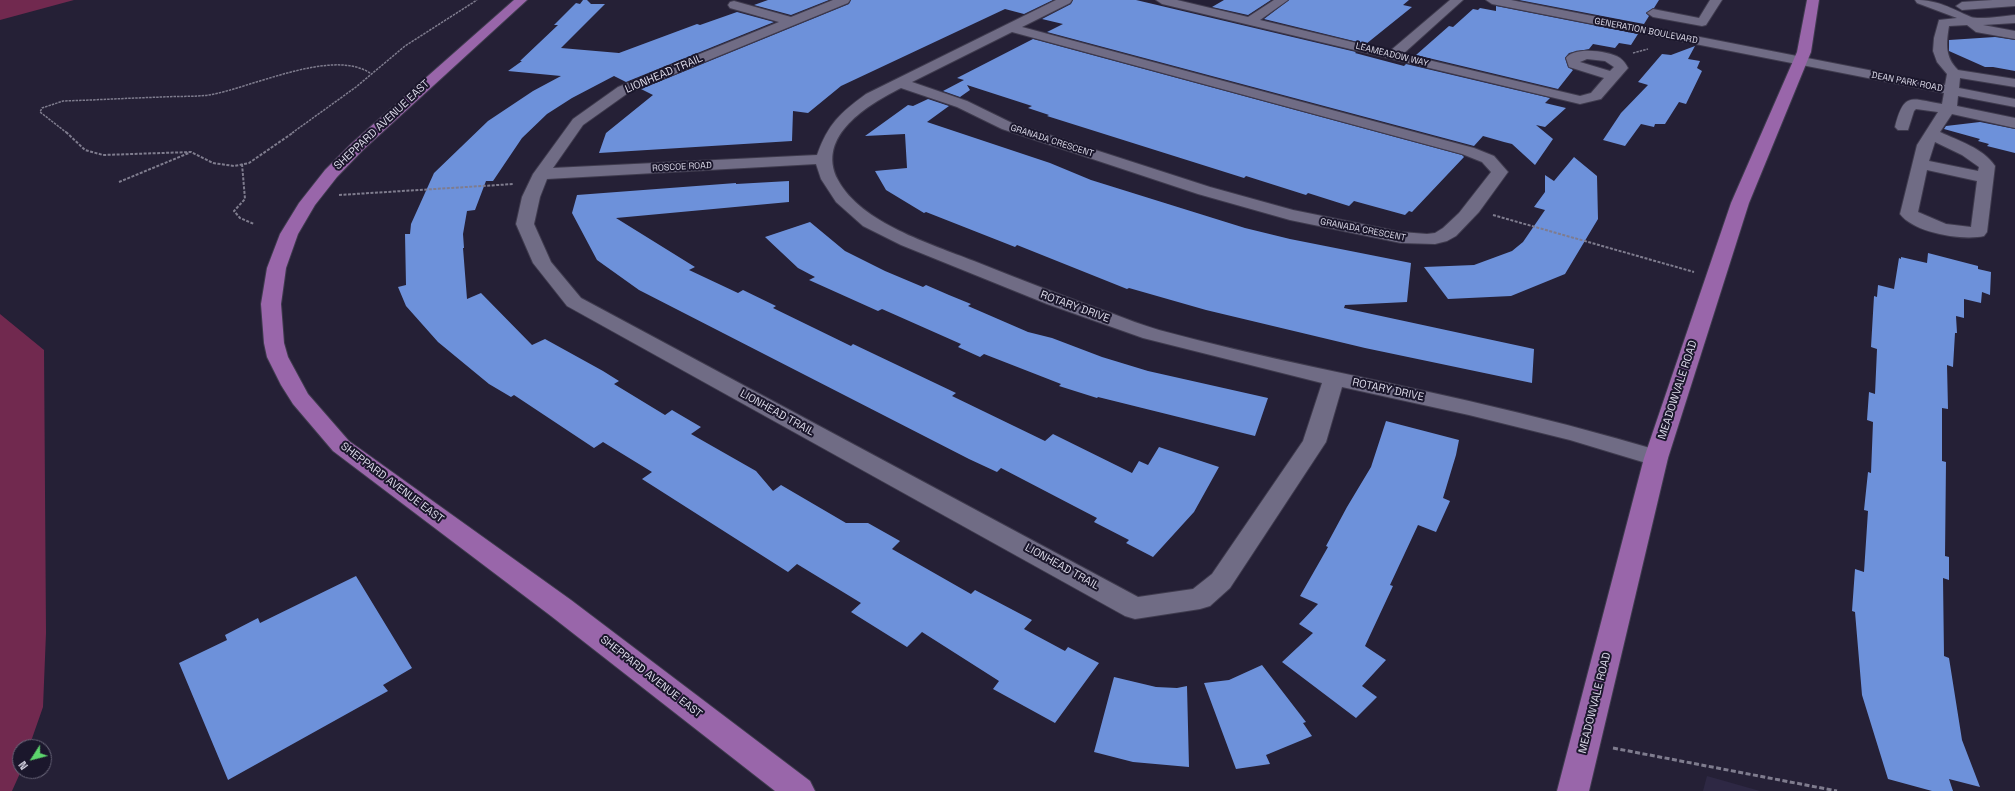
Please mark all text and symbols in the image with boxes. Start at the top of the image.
street label: GENERATION BOULEVARD [1593,16,1699,46]
street label: LEAMEADOW WAY [1355,41,1429,69]
street label: LIONHEAD TRAIL [623,52,705,96]
street label: DEAN PARK ROAD [1870,70,1944,94]
street label: SHEPPARD AVENUE EAST [332,77,432,173]
street label: GRANADA CRESCENT [1009,122,1095,160]
street label: ROSCOE ROAD [652,160,712,174]
street label: GRANADA CRESCENT [1319,216,1407,244]
street label: ROTARY DRIVE [1039,288,1111,326]
street label: MEADOWVALE ROAD [1656,339,1700,441]
street label: ROTARY DRIVE [1351,376,1425,404]
street label: LIONHEAD TRAIL [738,387,816,439]
street label: SHEPPARD AVENUE EAST [338,440,446,526]
street label: LIONHEAD TRAIL [1023,541,1101,593]
street label: SHEPPARD AVENUE EAST [597,633,705,721]
street label: MEADOWVALE ROAD [1576,651,1614,755]
north arrow [12,739,52,779]
text: N [15,758,31,773]

